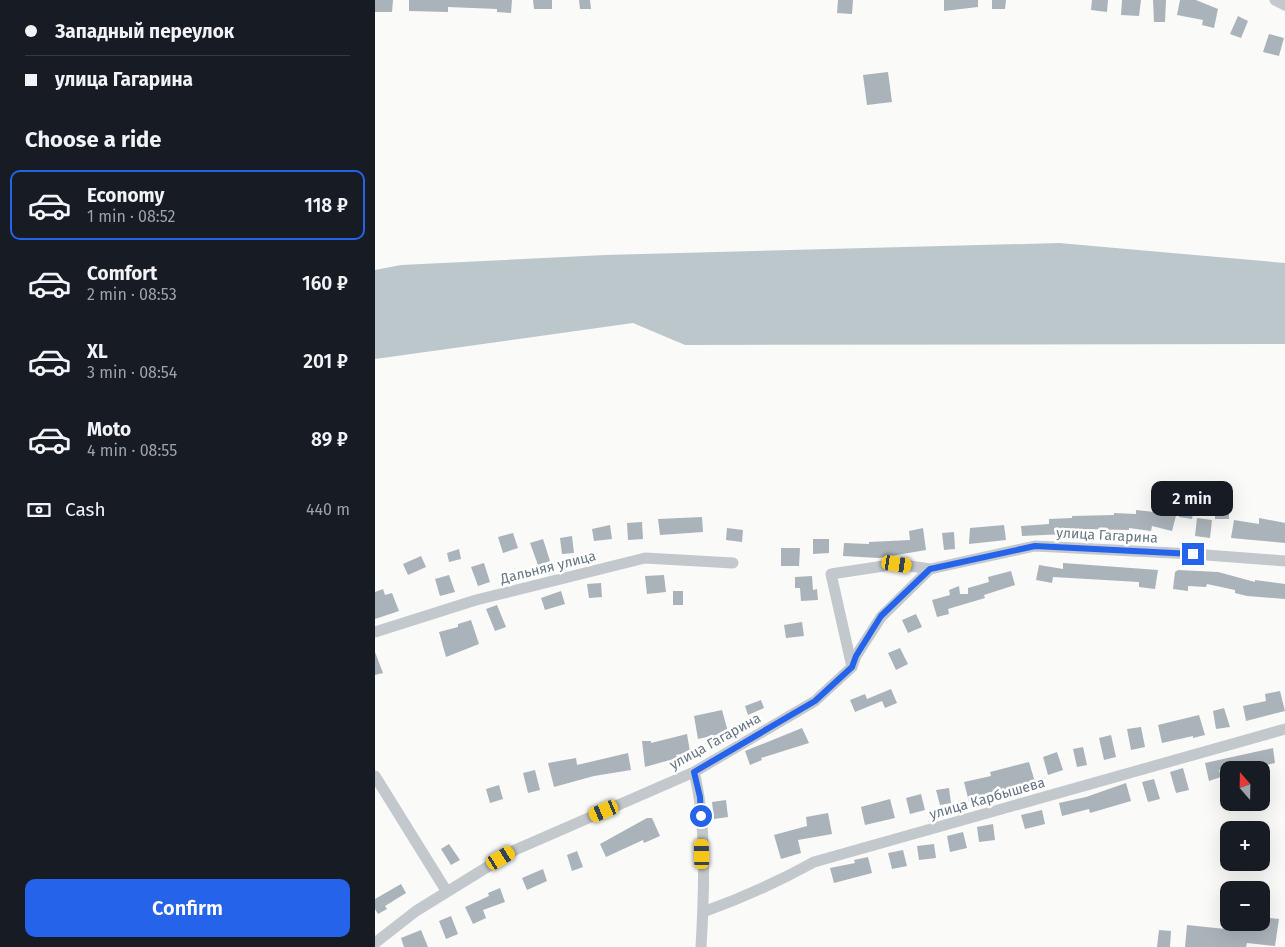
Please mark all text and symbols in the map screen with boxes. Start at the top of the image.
text: Западный переулок [55,20,234,43]
text: улица Гагарина [55,68,193,91]
text: Choose a ride [25,126,161,153]
icon: car [27,183,72,228]
text: Economy [87,184,164,207]
text: 118 ₽ [304,194,348,217]
text: 1 min · 08:52 [87,207,175,226]
icon: car [27,261,72,306]
text: Comfort [87,262,157,285]
text: 160 ₽ [302,272,348,295]
text: 2 min · 08:53 [87,285,177,304]
icon: car [27,339,72,384]
text: XL [87,340,108,363]
text: 201 ₽ [303,350,348,373]
text: 3 min · 08:54 [87,363,177,382]
icon: car [27,417,72,462]
text: Moto [87,418,131,441]
text: 89 ₽ [311,428,348,451]
text: 4 min · 08:55 [87,441,177,460]
callout: 2 min [1152,482,1234,516]
text: 2 min [1172,489,1212,508]
icon: cash [25,496,53,524]
text: Cash [65,498,106,521]
text: 440 m [306,500,350,519]
street label: улица Гагарина [1056,524,1158,547]
route end [1182,543,1204,565]
street label: Дальняя улица [498,547,598,588]
car [881,554,912,574]
street label: улица Гагарина [667,709,764,774]
north arrow [1220,761,1270,811]
map controls [1220,761,1270,931]
street label: улица Карбышева [927,774,1047,823]
car [587,798,620,824]
route start [690,805,712,827]
button: + [1220,821,1270,871]
car [694,839,709,869]
car [484,844,517,872]
button: Confirm [25,879,350,937]
button: − [1220,881,1270,931]

